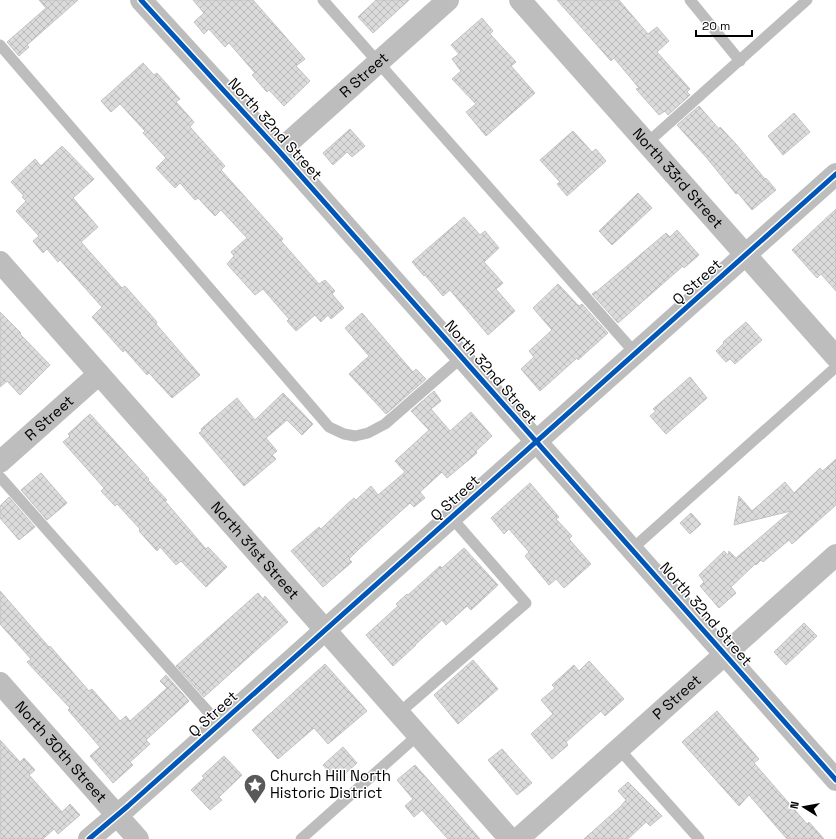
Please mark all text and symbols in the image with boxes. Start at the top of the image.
scale bar [696,12,752,38]
text: 20 m [702,18,730,34]
street label: R Street [335,48,392,101]
street label: North 32nd Street [224,73,326,184]
street label: North 33rd Street [629,124,728,232]
street label: Q Street [668,255,725,309]
street label: North 32nd Street [441,316,542,428]
street label: R Street [21,391,78,445]
street label: Q Street [426,471,483,525]
street label: North 31st Street [207,497,304,603]
street label: North 32nd Street [656,558,757,670]
street label: P Street [648,670,705,723]
street label: Q Street [184,687,241,741]
street label: North 30th Street [11,697,111,806]
place label: Church Hill North Historic District [270,766,391,802]
place icon: Church Hill North Historic District [242,772,268,805]
north arrow [784,787,824,827]
text: N [787,800,802,810]

